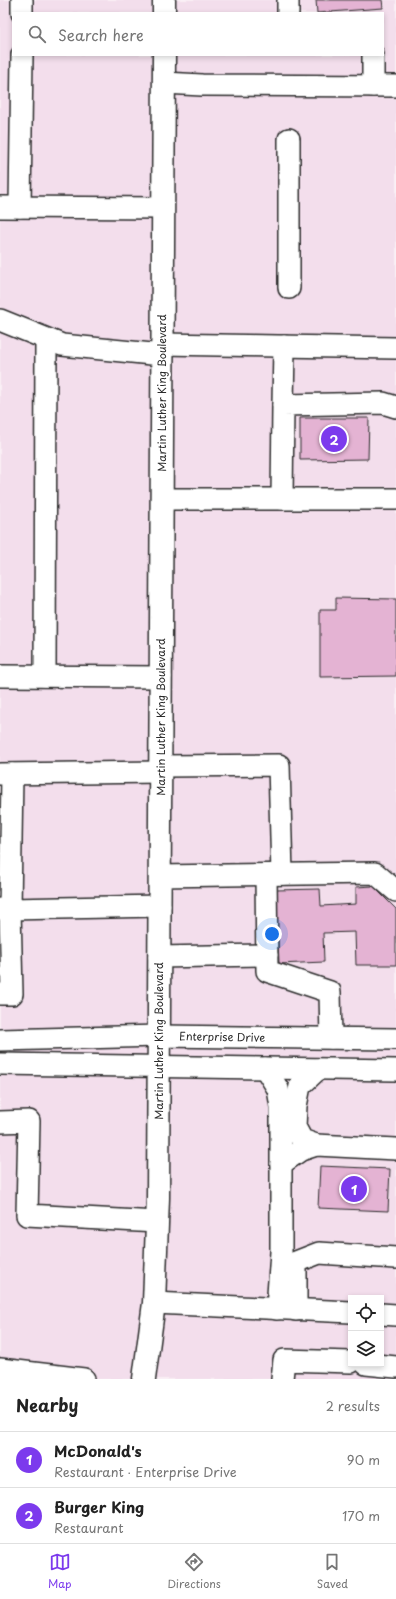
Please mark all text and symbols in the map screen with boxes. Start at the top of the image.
search box [12,12,384,56]
icon: search [26,23,48,45]
text: Search here [58,23,144,46]
street label: Martin Luther King Boulevard [153,314,170,472]
pin: 2 [321,424,347,454]
street label: Martin Luther King Boulevard [152,638,169,796]
your location [262,924,282,944]
street label: Martin Luther King Boulevard [150,962,167,1120]
street label: Enterprise Drive [179,1027,265,1046]
pin: 1 [341,1174,367,1204]
map controls [348,1295,384,1367]
button: locate [348,1295,384,1331]
button: layers [348,1331,384,1367]
text: Nearby [16,1392,78,1418]
text: 2 results [326,1396,380,1415]
text: McDonald's [54,1439,142,1462]
text: 1 [26,1450,32,1469]
text: 90 m [347,1450,380,1469]
text: Restaurant · Enterprise Drive [54,1462,237,1481]
text: Burger King [54,1495,144,1518]
text: 2 [24,1506,34,1525]
text: 170 m [342,1506,380,1525]
text: Restaurant [54,1518,124,1537]
tab: Map [48,1551,71,1592]
tab: Directions [167,1551,221,1592]
tab: Saved [317,1551,348,1592]

